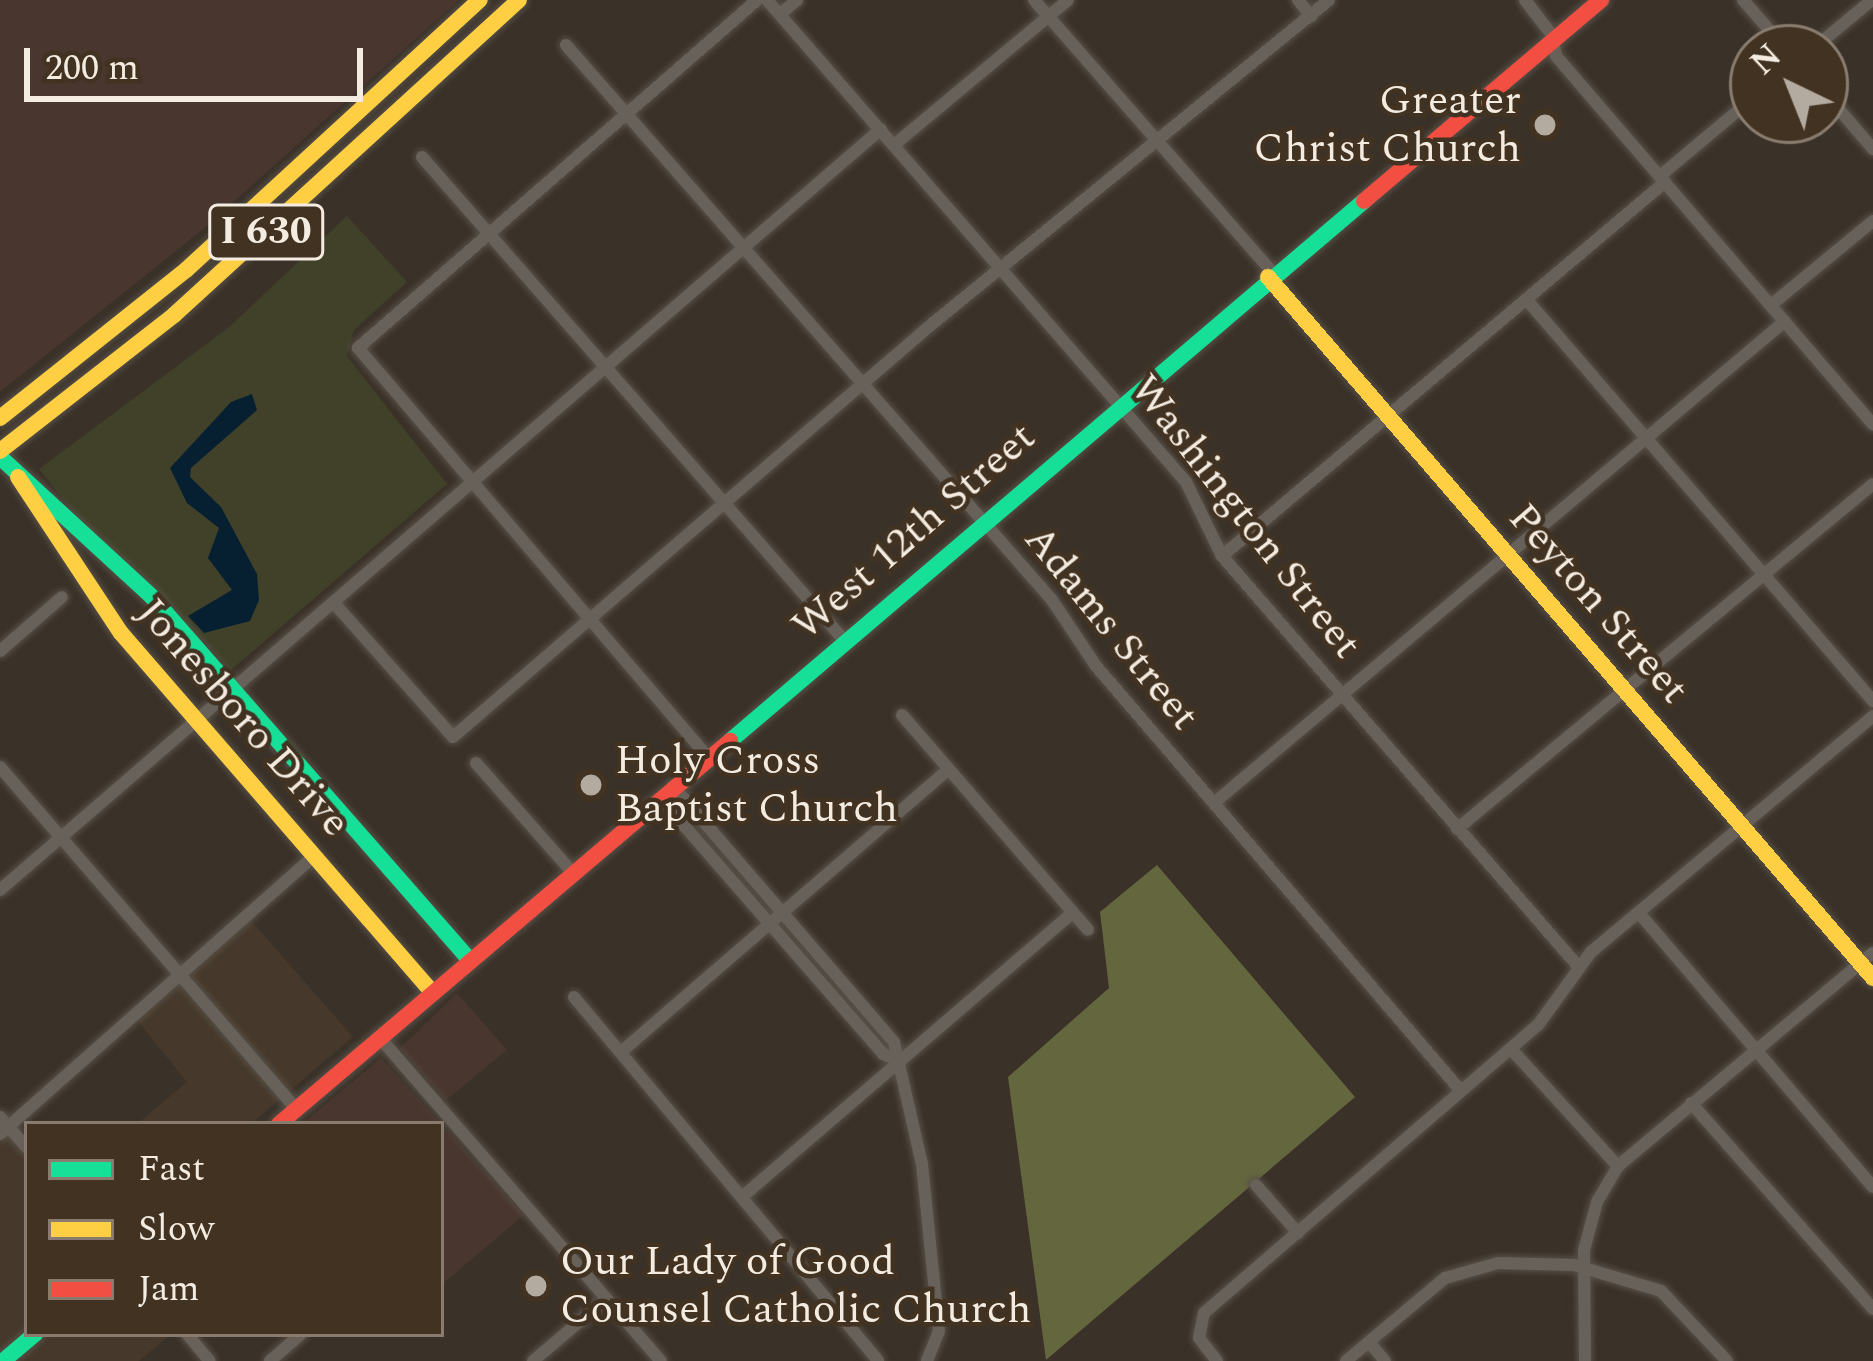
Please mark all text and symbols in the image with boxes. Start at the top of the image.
scale bar [30,24,369,98]
north arrow [1729,24,1849,144]
text: N [1740,32,1793,87]
text: 200 m [45,41,139,96]
place label: Greater Christ Church [1253,76,1521,174]
marker: Greater Christ Church [1532,112,1558,138]
road number: I 630 [206,199,326,265]
street label: Washington Street [1119,365,1371,669]
street label: West 12th Street [782,413,1046,651]
street label: Peyton Street [1497,493,1699,715]
street label: Adams Street [1013,515,1209,741]
street label: Jonesboro Drive [126,588,360,848]
place label: Holy Cross Baptist Church [615,736,898,834]
marker: Holy Cross Baptist Church [578,772,604,798]
legend [24,1121,444,1337]
text: Fast [138,1142,205,1197]
text: Slow [138,1202,214,1257]
place label: Our Lady of Good Counsel Catholic Church [560,1237,1031,1336]
text: Jam [138,1262,200,1317]
marker: Our Lady of Good Counsel Catholic Church [523,1273,549,1299]

